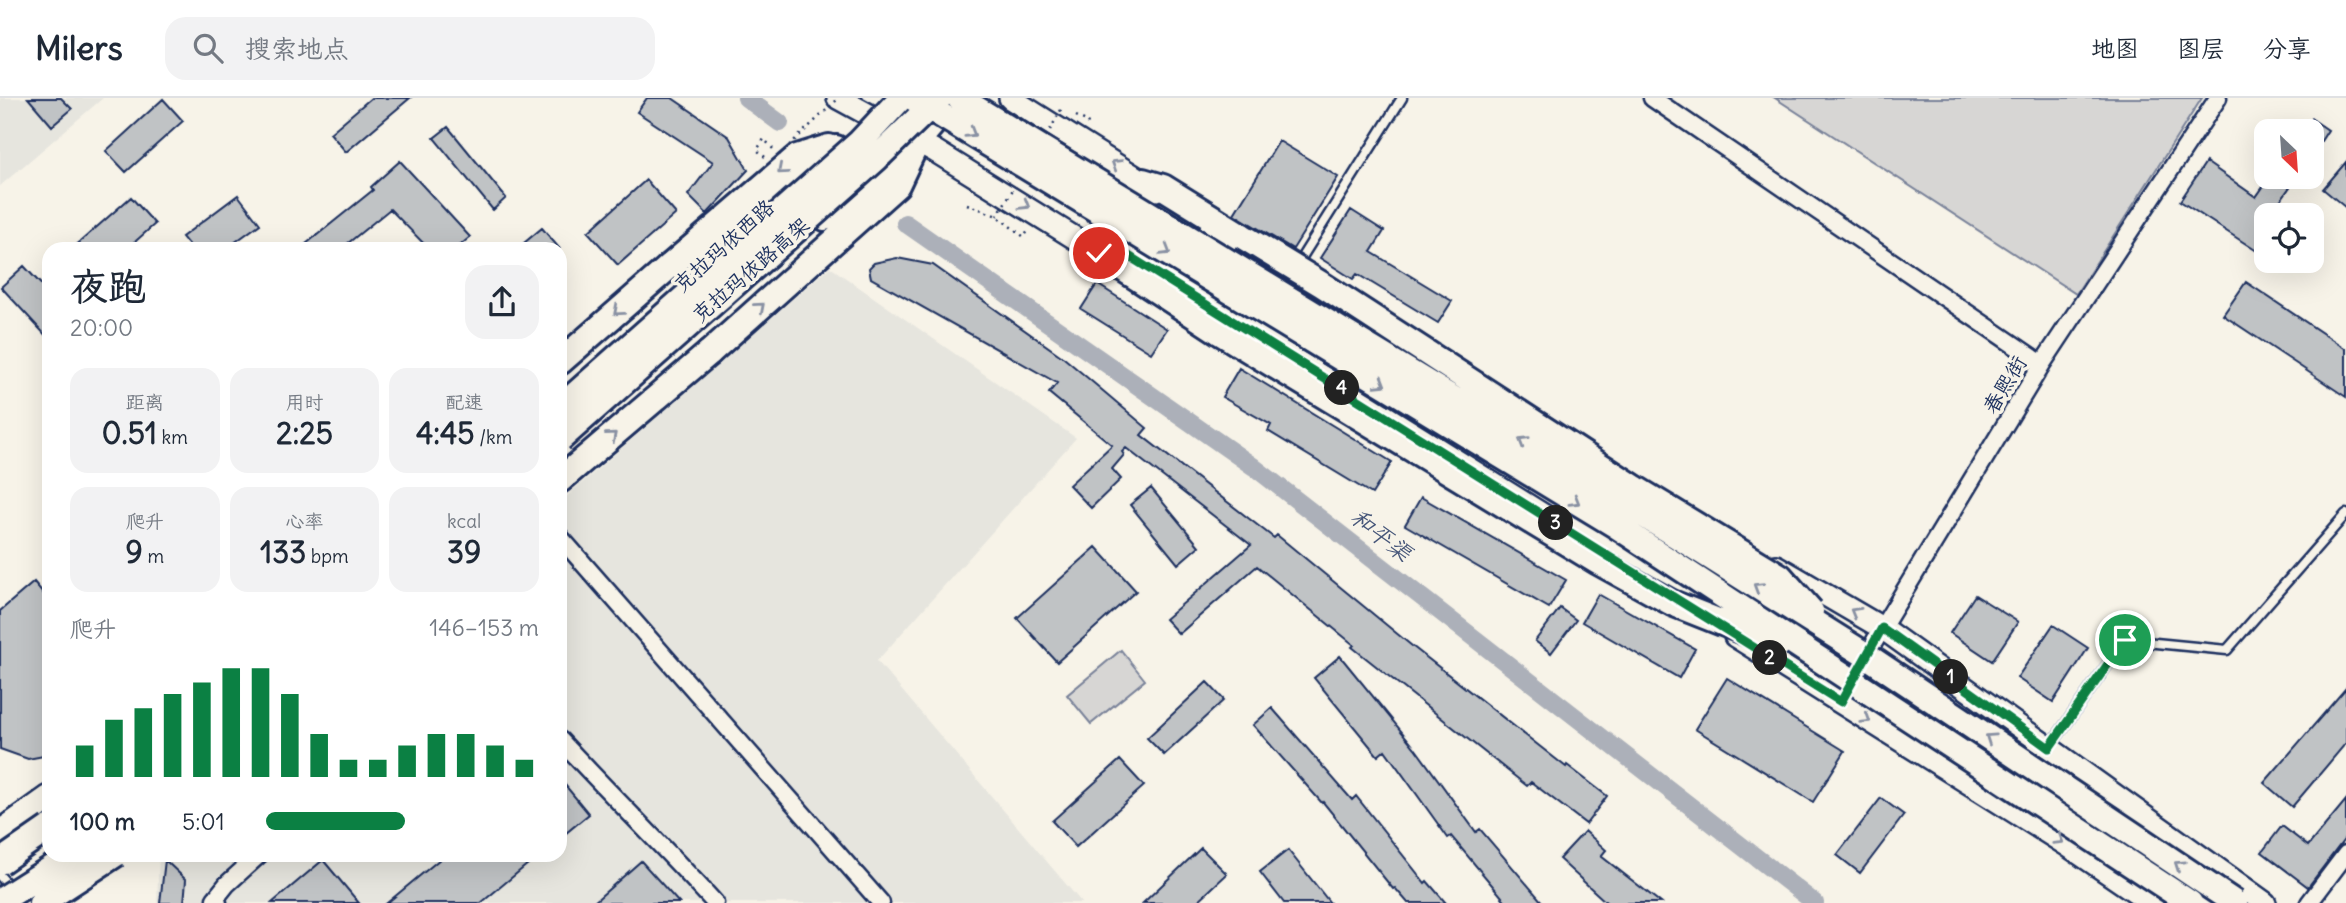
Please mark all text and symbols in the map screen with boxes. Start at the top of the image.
search box [165,17,655,80]
text: Milers [35,27,123,69]
icon: search [189,29,227,67]
text: 搜索地点 [245,32,349,65]
text: 地图 [2091,33,2139,63]
text: 图层 [2177,33,2225,63]
text: 分享 [2263,33,2311,63]
north arrow [2254,119,2324,189]
map controls [2254,119,2324,273]
one-way arrow [964,125,977,138]
one-way arrow [1111,160,1124,173]
one-way arrow [777,162,790,174]
street label: 克拉玛依西路 [668,193,780,298]
one-way arrow [1017,197,1030,210]
button: locate [2254,203,2324,273]
street label: 克拉玛依路高架 [686,211,815,328]
pin [1069,223,1129,283]
icon: check [1080,234,1118,272]
one-way arrow [1158,243,1171,256]
text: 夜跑 [70,263,146,310]
button: share [465,265,539,339]
one-way arrow [613,303,626,315]
one-way arrow [752,303,765,316]
text: 20:00 [70,313,133,342]
street label: 春熙街 [1977,351,2032,419]
pin: 4 [1324,370,1360,406]
one-way arrow [1373,374,1386,387]
text: 4 [1336,375,1347,399]
text: 距离 [126,390,164,414]
text: 用时 [285,390,324,414]
text: 配速 [445,390,483,414]
text: 0.51 [102,414,157,452]
text: 2:25 [276,414,333,452]
text: 4:45 [416,414,475,452]
text: km [157,425,188,449]
text: /km [475,425,512,449]
one-way arrow [604,432,617,444]
one-way arrow [1518,437,1531,450]
one-way arrow [1568,493,1581,506]
water label: 和平渠 [1345,502,1419,569]
pin: 3 [1538,506,1574,540]
text: 爬升 [126,509,164,533]
text: 心率 [285,509,324,533]
text: kcal [447,509,481,533]
text: 3 [1550,510,1561,534]
text: 9 [126,533,143,571]
text: 133 [260,533,306,571]
text: 39 [447,533,481,571]
text: m [143,544,164,568]
text: bpm [306,544,349,568]
one-way arrow [1753,583,1766,596]
one-way arrow [1850,607,1863,620]
pin [2095,610,2155,670]
text: 146–153 m [429,613,539,642]
text: 爬升 [70,614,116,643]
icon: arrive [2106,621,2144,659]
pin: 2 [1752,640,1788,676]
text: 2 [1764,645,1775,669]
pin: 1 [1934,660,1968,694]
text: 1 [1947,664,1954,688]
one-way arrow [1859,710,1872,723]
one-way arrow [1985,734,1998,746]
text: 100 m [70,807,135,836]
text: 5:01 [182,807,225,836]
one-way arrow [2051,831,2064,844]
one-way arrow [2173,860,2186,873]

